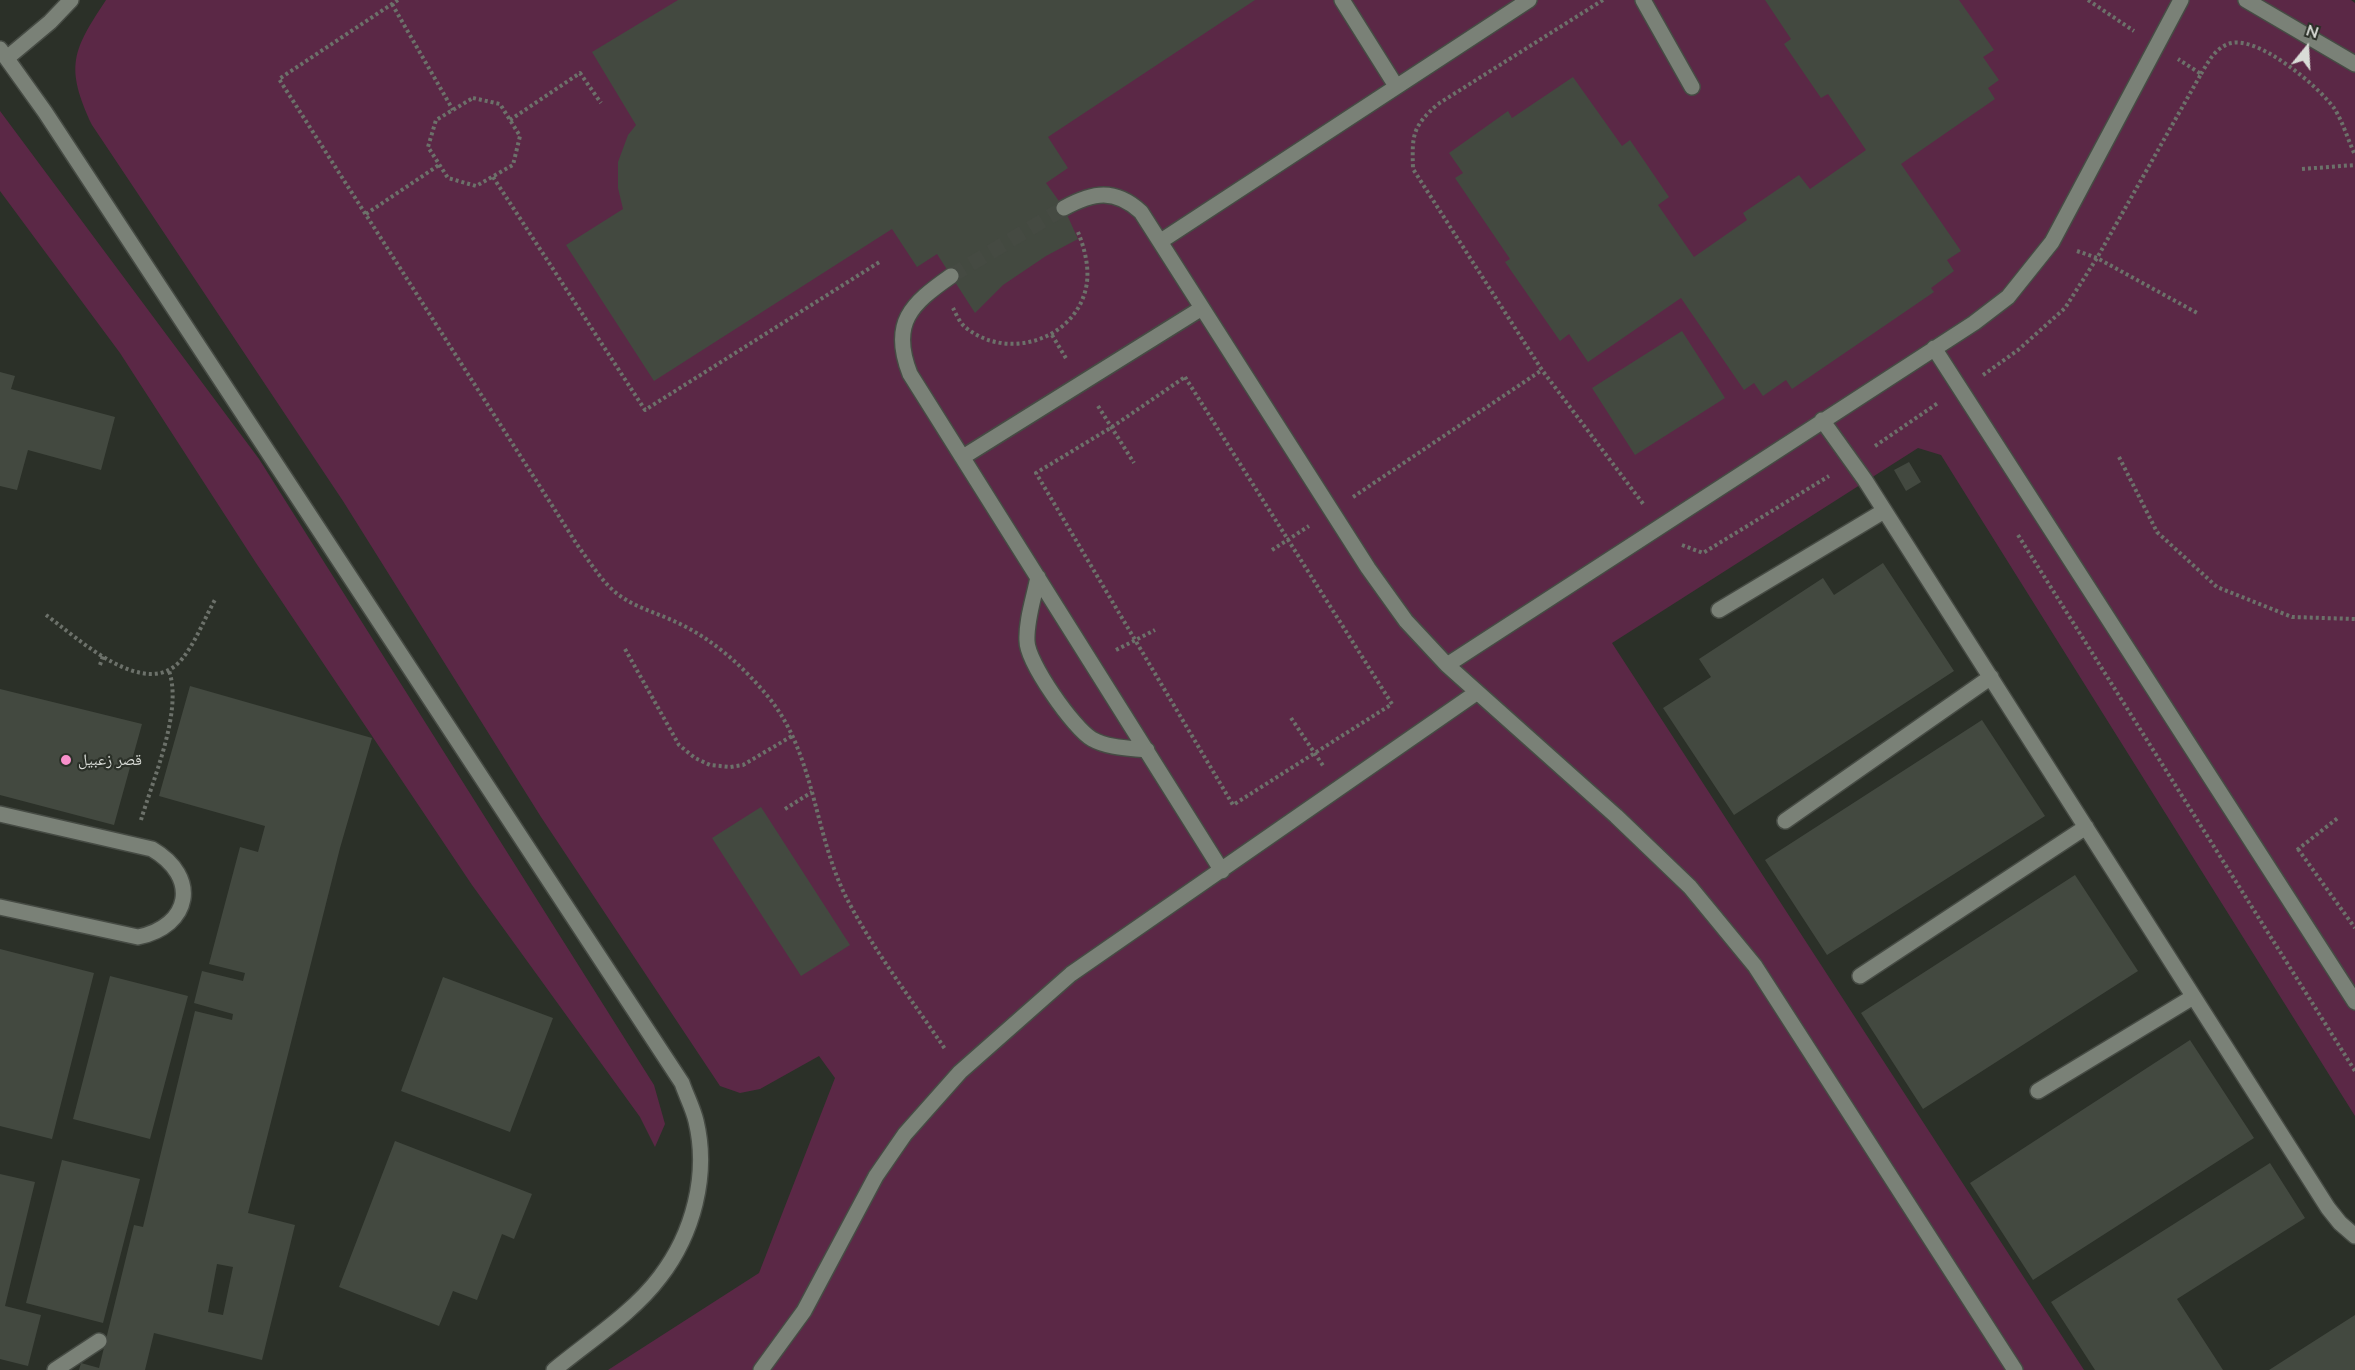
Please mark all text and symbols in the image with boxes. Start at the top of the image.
north arrow [2277,18,2337,78]
text: N [2304,20,2321,42]
place label: قصر زعبيل [78,750,142,770]
marker: قصر زعبيل [59,753,73,767]

